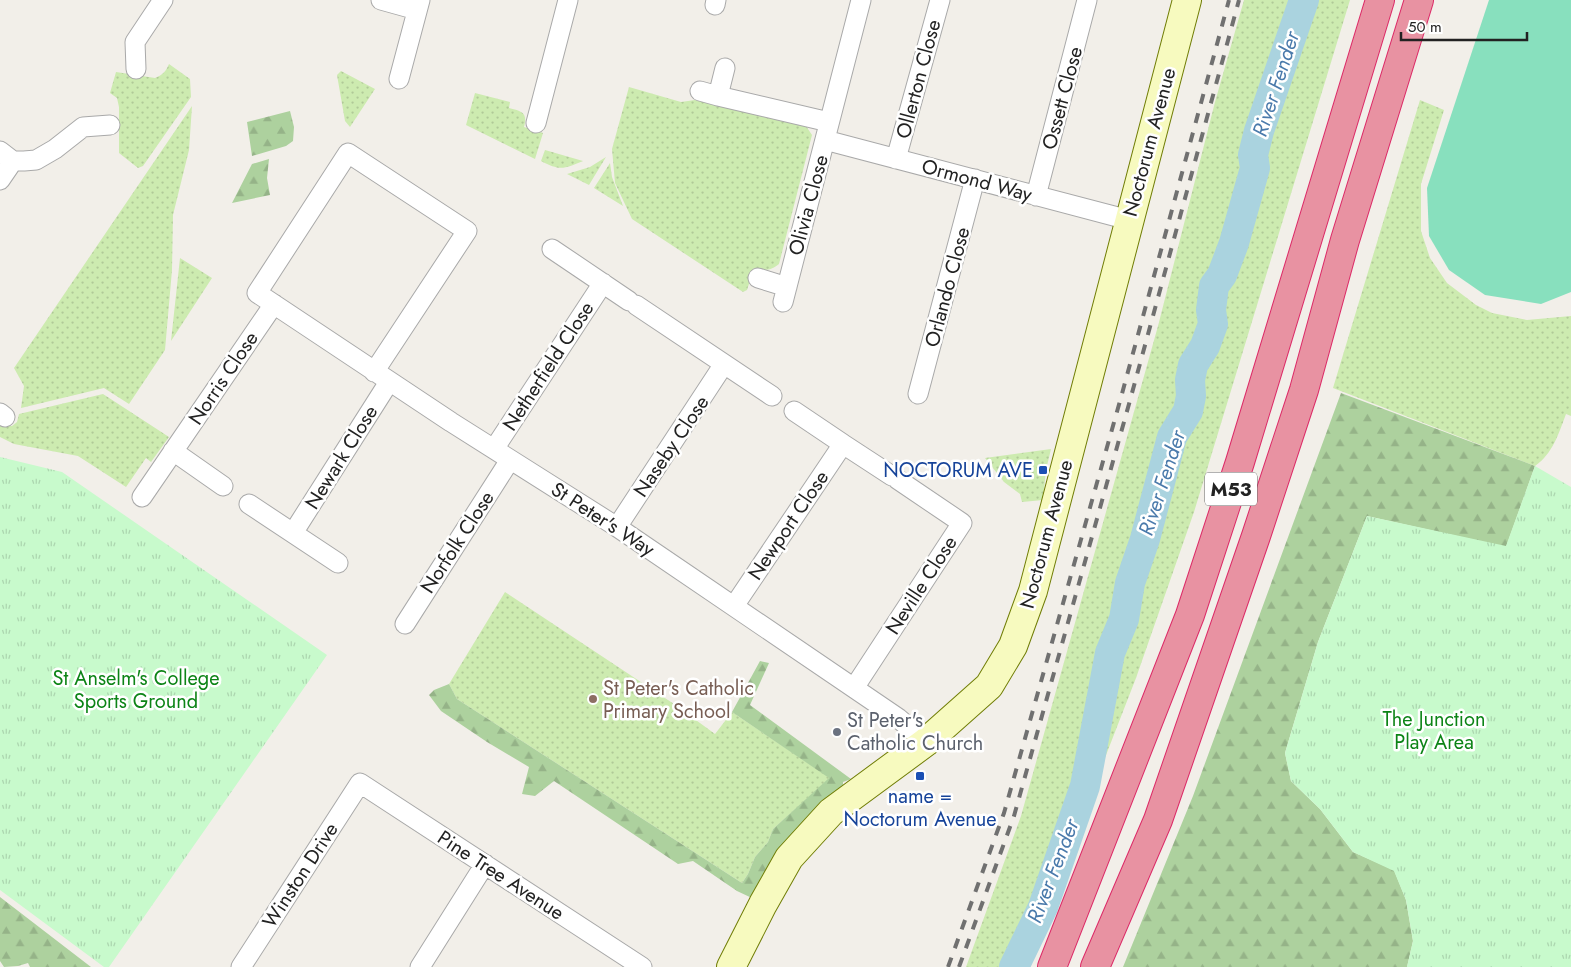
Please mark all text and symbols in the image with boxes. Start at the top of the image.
scale bar [1401,10,1527,42]
street label: Ollerton Close [889,16,948,142]
text: 50 m [1408,16,1442,38]
water label: River Fender [1245,27,1307,140]
street label: Ossett Close [1035,43,1090,153]
street label: Noctorum Avenue [1116,64,1183,220]
street label: Olivia Close [781,152,836,259]
street label: Ormond Way [918,152,1035,209]
street label: Orlando Close [918,224,977,350]
street label: Netherfield Close [496,296,601,437]
street label: Norris Close [181,326,265,431]
street label: Naseby Close [627,390,716,503]
street label: Newark Close [298,400,385,515]
water label: River Fender [1131,426,1193,539]
place label: NOCTORUM AVE [883,456,1033,485]
street label: Noctorum Avenue [1013,456,1080,612]
marker: NOCTORUM AVE [1037,464,1049,476]
street label: Newport Close [741,465,836,586]
road number: M53 [1205,472,1257,506]
street label: St Peter's Way [545,475,660,564]
street label: Norfolk Close [413,485,501,599]
street label: Neville Close [879,530,964,640]
park label: St Anselm's College Sports Ground [53,664,220,716]
place label: St Peter's Catholic Primary School [603,674,754,726]
marker: St Peter's Catholic Primary School [587,693,599,705]
park label: The Junction Play Area [1383,705,1485,757]
place label: St Peter's Catholic Church [847,706,983,758]
marker: St Peter's Catholic Church [831,726,843,738]
marker: name = Noctorum Avenue [914,770,926,782]
place label: name = Noctorum Avenue [844,782,996,834]
water label: River Fender [1019,814,1087,927]
street label: Winston Drive [256,817,345,934]
street label: Pine Tree Avenue [432,823,570,927]

